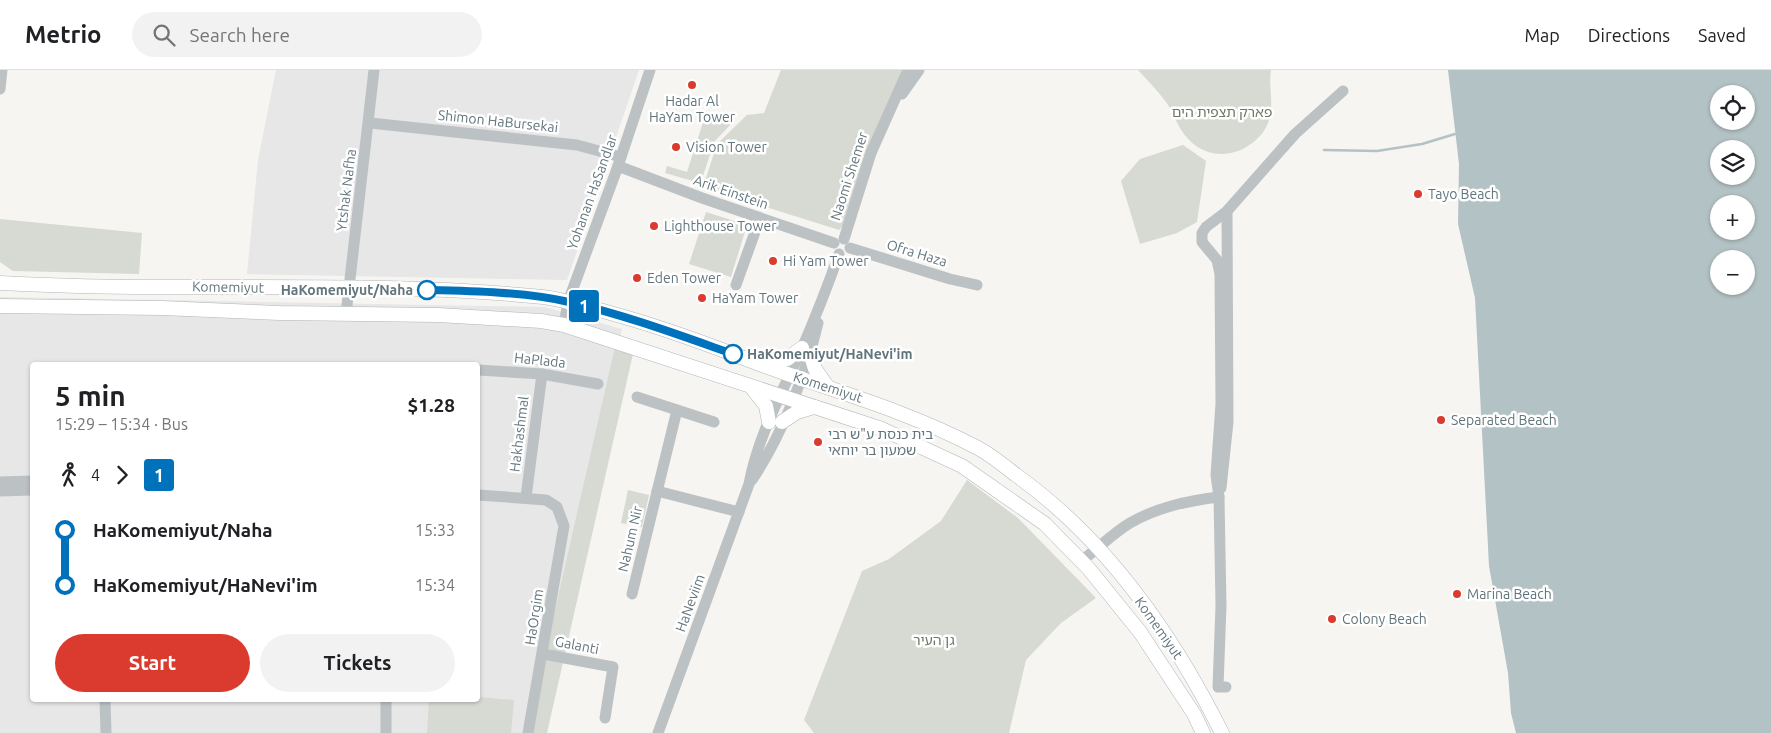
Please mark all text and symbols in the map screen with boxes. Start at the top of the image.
search box [132,12,482,57]
text: Metrio [25,21,102,48]
icon: search [150,21,178,49]
text: Search here [190,24,290,46]
text: Map [1524,25,1560,45]
text: Directions [1588,25,1670,45]
text: Saved [1698,25,1746,45]
marker: Hadar Al HaYam Tower [686,79,698,91]
map controls [1710,85,1755,295]
button: locate [1710,85,1755,130]
place label: Hadar Al HaYam Tower [649,93,736,125]
park label: פארק תצפית הים [1172,104,1272,120]
street label: Shimon HaBursekai [437,107,559,135]
street label: Naomi Shemer [827,129,871,222]
street label: Yohanan HaSandlar [564,132,620,252]
place label: Vision Tower [686,139,767,155]
button: layers [1710,140,1755,185]
marker: Vision Tower [670,141,682,153]
street label: Ytshak Nafha [333,148,359,232]
street label: Arik Einstein [692,172,770,212]
place label: Tayo Beach [1428,186,1499,202]
marker: Tayo Beach [1412,188,1424,200]
button: + [1710,195,1755,240]
place label: Lighthouse Tower [664,218,777,234]
marker: Lighthouse Tower [648,220,660,232]
street label: Ofra Haza [885,236,949,270]
button: − [1710,250,1755,295]
place label: Hi Yam Tower [783,253,869,269]
marker: Hi Yam Tower [767,255,779,267]
place label: Eden Tower [647,270,722,286]
marker: Eden Tower [631,272,643,284]
street label: Komemiyut [192,278,265,296]
marker: HaKomemiyut/Naha [417,280,437,300]
place label: HaKomemiyut/Naha [281,282,413,298]
line badge: 1 [568,290,600,322]
place label: HaYam Tower [712,290,799,306]
marker: HaYam Tower [696,292,708,304]
text: 1 [579,296,589,316]
marker: HaKomemiyut/HaNevi'im [723,344,743,364]
place label: HaKomemiyut/HaNevi'im [747,346,913,362]
street label: HaPlada [514,349,566,371]
street label: Komemiyut [791,368,865,406]
text: 5 min [55,380,126,411]
text: $1.28 [407,394,455,416]
street label: Hakhashmal [506,395,532,473]
place label: Separated Beach [1451,412,1557,428]
marker: Separated Beach [1435,414,1447,426]
text: 15:29 – 15:34 · Bus [55,415,188,433]
place label: בית כנסת ע"ש רבי שמעון בר יוחאי [828,426,933,458]
marker: בית כנסת ע"ש רבי שמעון בר יוחאי [812,436,824,448]
icon: walk [55,461,83,489]
icon: forward [108,461,136,489]
text: 1 [154,465,164,485]
text: 4 [91,466,100,484]
street label: Nahum Nir [615,504,646,574]
text: HaKomemiyut/Naha [93,519,273,541]
text: 15:33 [415,521,455,539]
street label: HaNeviim [672,572,708,634]
text: HaKomemiyut/HaNevi'im [93,574,318,596]
text: 15:34 [415,576,455,594]
place label: Marina Beach [1467,586,1552,602]
street label: HaOrgim [522,588,546,646]
marker: Marina Beach [1451,588,1463,600]
street label: Komemiyut [1132,594,1186,663]
place label: Colony Beach [1342,611,1427,627]
marker: Colony Beach [1326,613,1338,625]
park label: גן העיר [913,632,955,648]
street label: Galanti [554,633,600,657]
button: Start [55,634,250,692]
button: Tickets [260,634,455,692]

